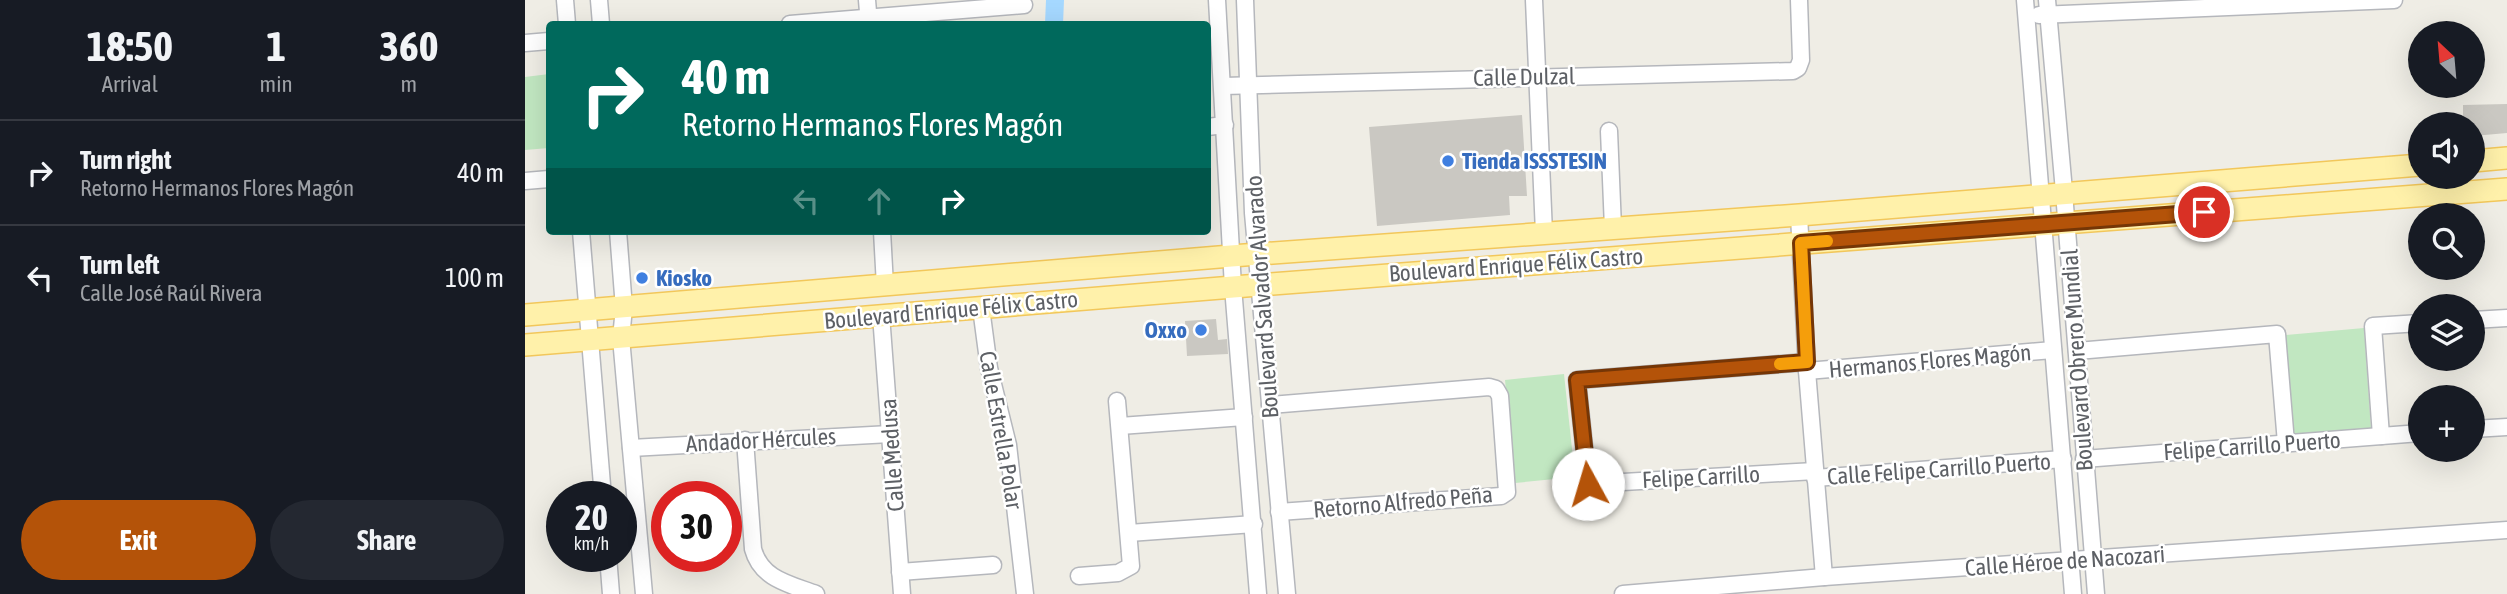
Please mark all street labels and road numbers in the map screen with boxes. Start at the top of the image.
street label: Calle Dulzal [1473,63,1575,91]
street label: Boulevard Salvador Alvarado [1241,175,1283,419]
street label: Boulevard Enrique Félix Castro [1388,243,1644,287]
street label: Boulevard Obrero Mundial [2056,248,2098,472]
street label: Boulevard Enrique Félix Castro [823,286,1079,334]
street label: Hermanos Flores Magón [1828,339,2032,383]
street label: Calle Estrella Polar [974,349,1028,512]
street label: Calle Medusa [875,398,909,512]
street label: Andador Hércules [685,423,837,457]
street label: Felipe Carrillo Puerto [2163,427,2341,465]
street label: Calle Felipe Carrillo Puerto [1826,448,2052,490]
street label: Felipe Carrillo [1641,461,1761,493]
street label: Retorno Alfredo Peña [1312,481,1494,523]
street label: Calle Héroe de Nacozari [1964,541,2166,581]

